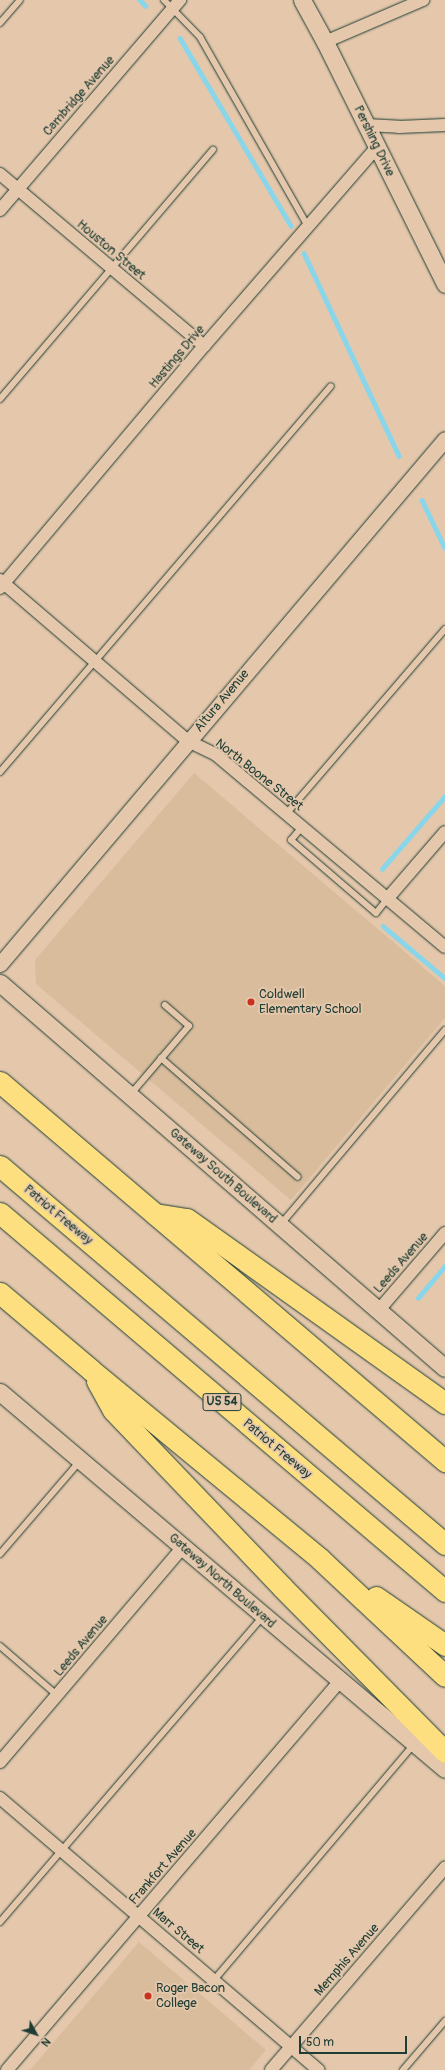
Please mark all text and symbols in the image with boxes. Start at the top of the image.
street label: Cambridge Avenue [40,53,118,139]
street label: Pershing Drive [350,103,398,179]
street label: Houston Street [73,217,149,283]
street label: Hastings Drive [146,322,208,392]
street label: Altura Avenue [191,667,253,735]
street label: North Boone Street [212,736,306,814]
place label: Coldwell Elementary School [259,987,362,1018]
marker: Coldwell Elementary School [246,997,256,1007]
street label: Gateway South Boulevard [166,1125,280,1227]
street label: Patriot Freeway [20,1182,96,1248]
street label: Leeds Avenue [370,1230,432,1296]
road number: US 54 [202,1392,242,1412]
street label: Patriot Freeway [239,1416,315,1482]
street label: Gateway North Boulevard [165,1530,279,1632]
street label: Leeds Avenue [51,1612,111,1680]
street label: Frankfort Avenue [126,1826,200,1908]
street label: Marr Street [149,1905,207,1957]
street label: Memphis Avenue [311,1921,383,1999]
place label: Roger Bacon College [156,1981,225,2012]
marker: Roger Bacon College [143,1991,153,2001]
north arrow [16,2014,56,2054]
scale bar [301,2028,409,2054]
text: N [38,2035,53,2049]
text: 50 m [306,2035,334,2050]

